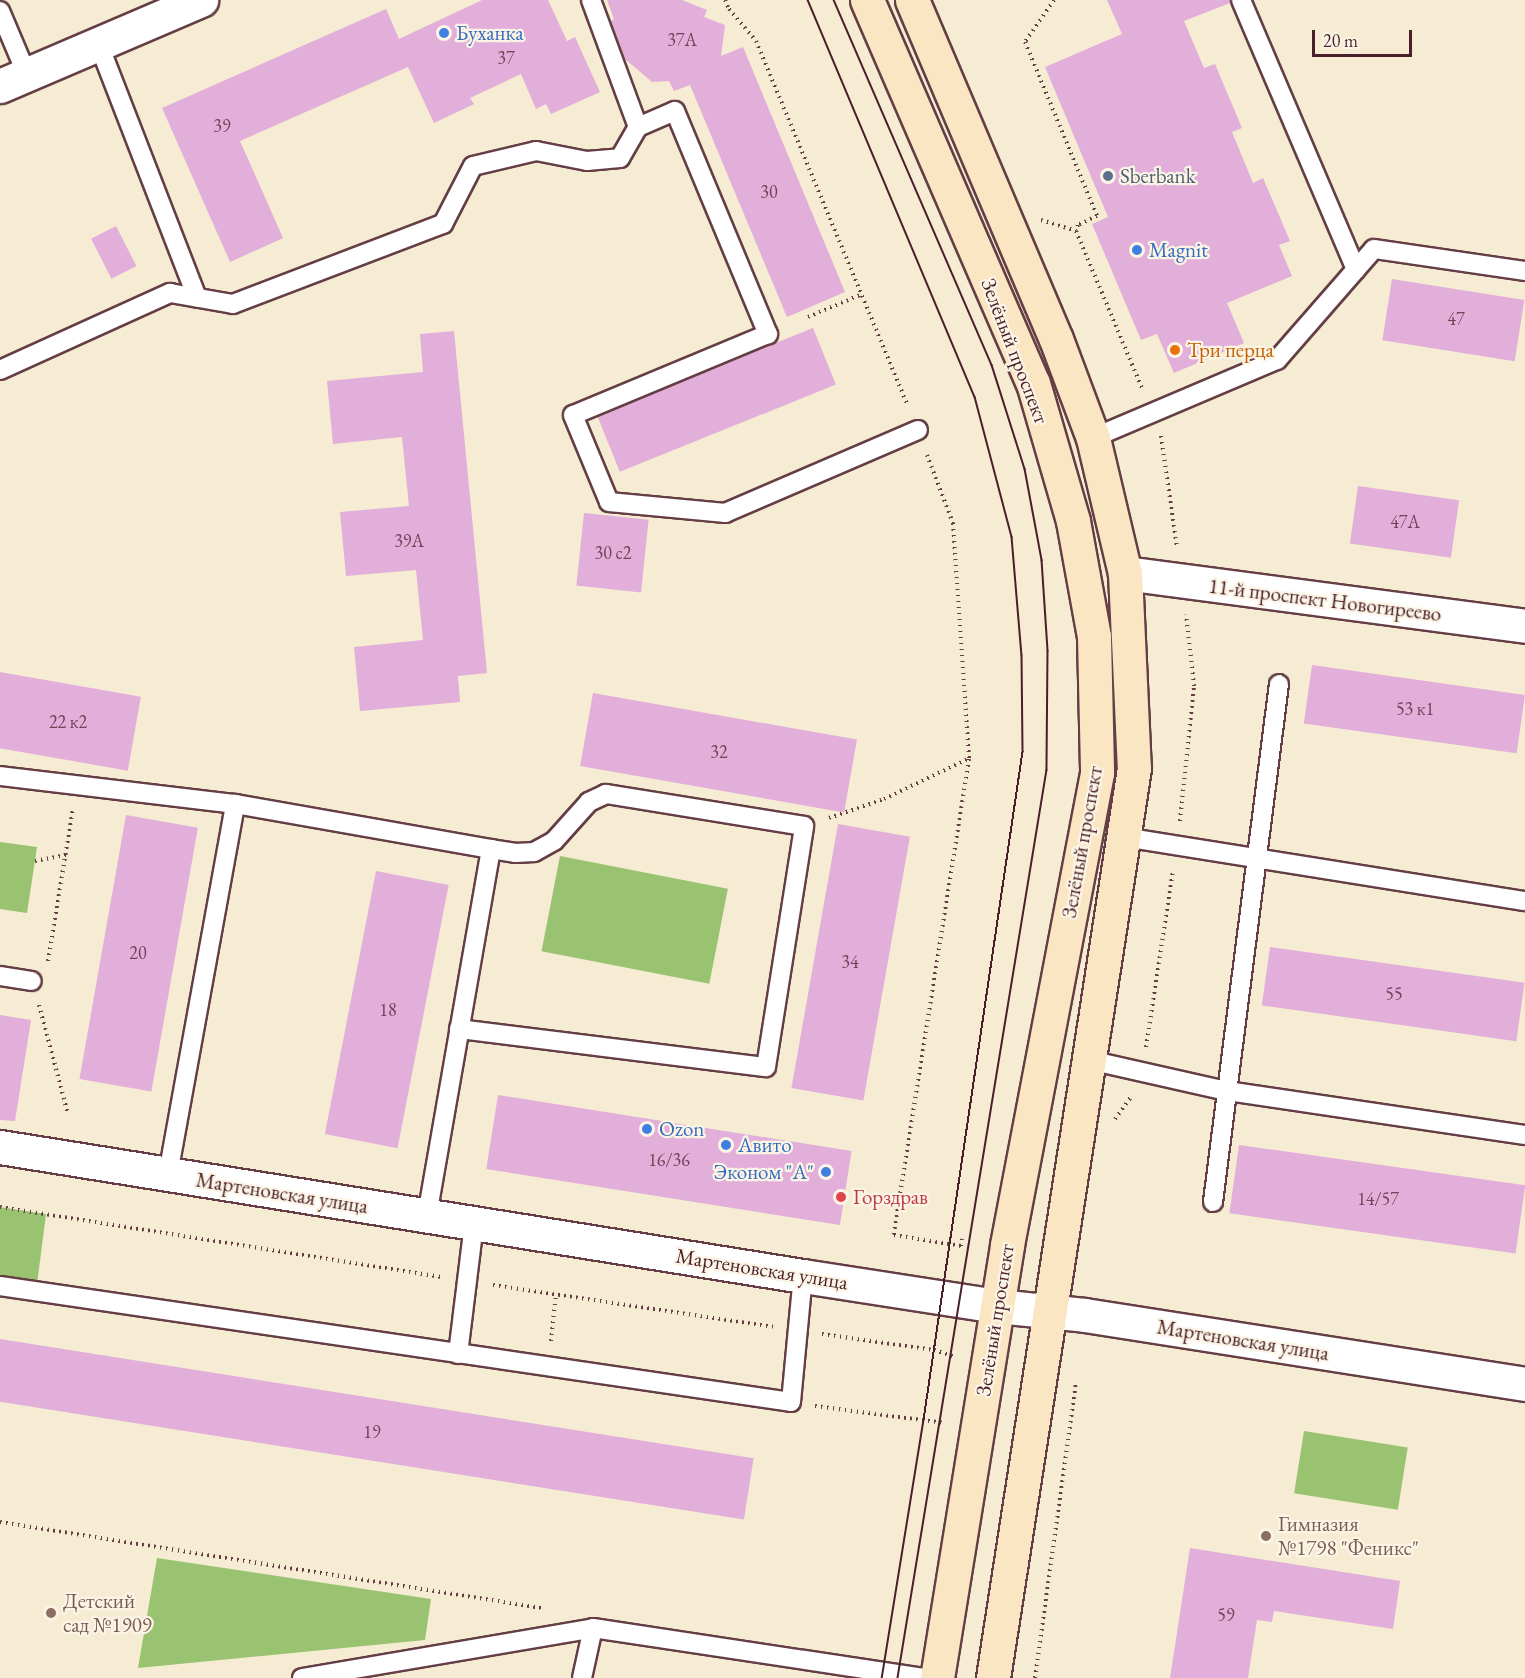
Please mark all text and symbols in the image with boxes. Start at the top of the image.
scale bar [1315,18,1416,56]
place label: Буханка [456,20,524,46]
marker: Буханка [437,26,451,40]
house number: 37А [667,29,697,51]
text: 20 m [1323,29,1358,52]
house number: 37 [497,47,515,69]
house number: 39 [213,115,231,137]
place label: Sberbank [1120,163,1195,189]
marker: Sberbank [1101,169,1115,183]
house number: 30 [760,181,778,203]
place label: Magnit [1149,237,1208,263]
marker: Magnit [1130,243,1144,257]
street label: Зелёный проспект [976,275,1054,427]
house number: 47 [1447,308,1465,330]
place label: Три перца [1187,337,1274,363]
marker: Три перца [1168,343,1182,357]
house number: 47А [1390,511,1420,533]
house number: 39А [394,530,424,552]
house number: 30 с2 [595,542,631,564]
street label: 11-й проспект Новогиреево [1207,573,1443,627]
house number: 53 к1 [1396,698,1434,720]
house number: 22 к2 [49,711,87,733]
house number: 32 [710,741,728,763]
street label: Зелёный проспект [1056,764,1108,920]
house number: 20 [129,942,147,964]
house number: 34 [841,951,859,973]
house number: 55 [1385,983,1403,1005]
house number: 18 [379,999,397,1021]
place label: Ozon [659,1116,704,1142]
marker: Ozon [640,1122,654,1136]
place label: Авито [738,1132,792,1158]
marker: Авито [719,1138,733,1152]
house number: 16/36 [648,1149,690,1171]
place label: Эконом "А" [713,1159,814,1185]
marker: Эконом "А" [819,1165,833,1179]
street label: Мартеновская улица [194,1167,370,1219]
place label: Горздрав [853,1184,928,1210]
house number: 14/57 [1357,1188,1399,1210]
marker: Горздрав [834,1190,848,1204]
street label: Зелёный проспект [971,1242,1019,1398]
street label: Мартеновская улица [674,1243,850,1295]
street label: Мартеновская улица [1155,1314,1331,1366]
house number: 19 [363,1421,381,1443]
place label: Гимназия №1798 "Феникс" [1278,1511,1419,1561]
marker: Гимназия №1798 "Феникс" [1259,1529,1273,1543]
place label: Детский сад №1909 [63,1588,152,1638]
house number: 59 [1217,1604,1235,1626]
marker: Детский сад №1909 [44,1606,58,1620]

